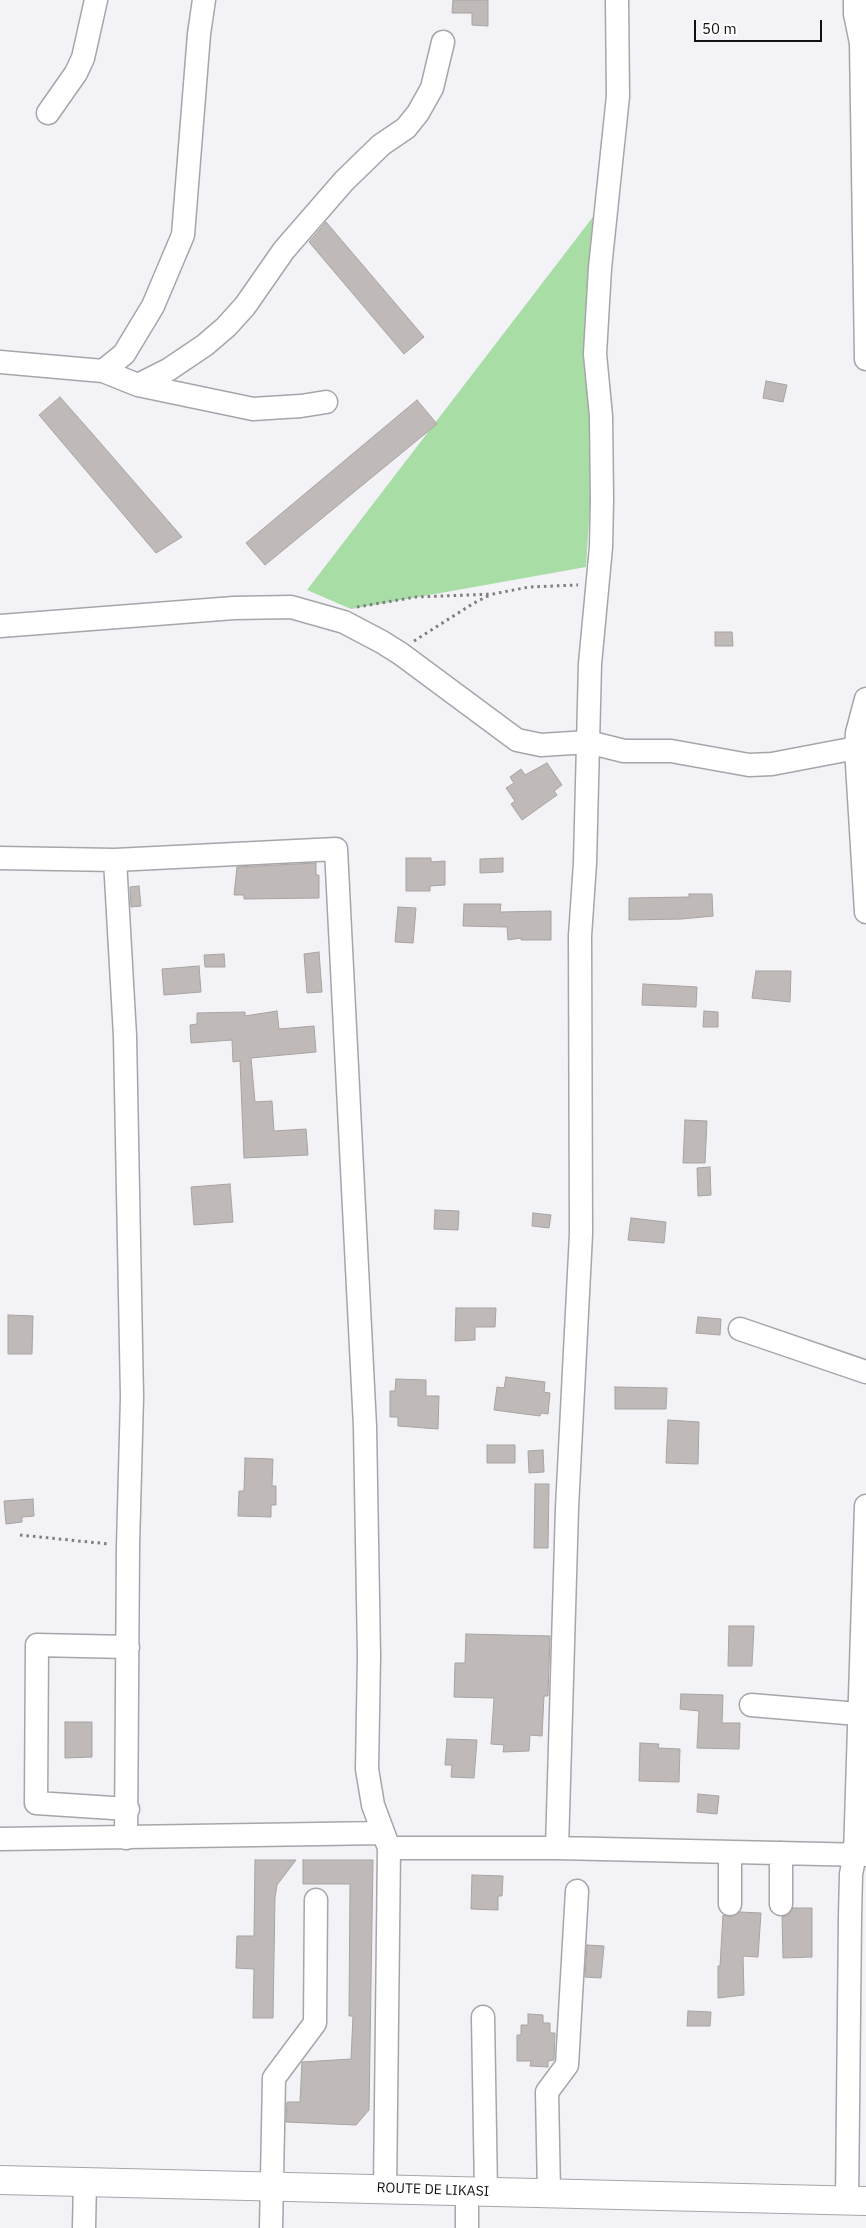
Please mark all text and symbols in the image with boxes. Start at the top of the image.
scale bar [696,10,824,42]
text: 50 m [702,19,737,38]
street label: ROUTE DE LIKASI [376,2180,490,2200]

